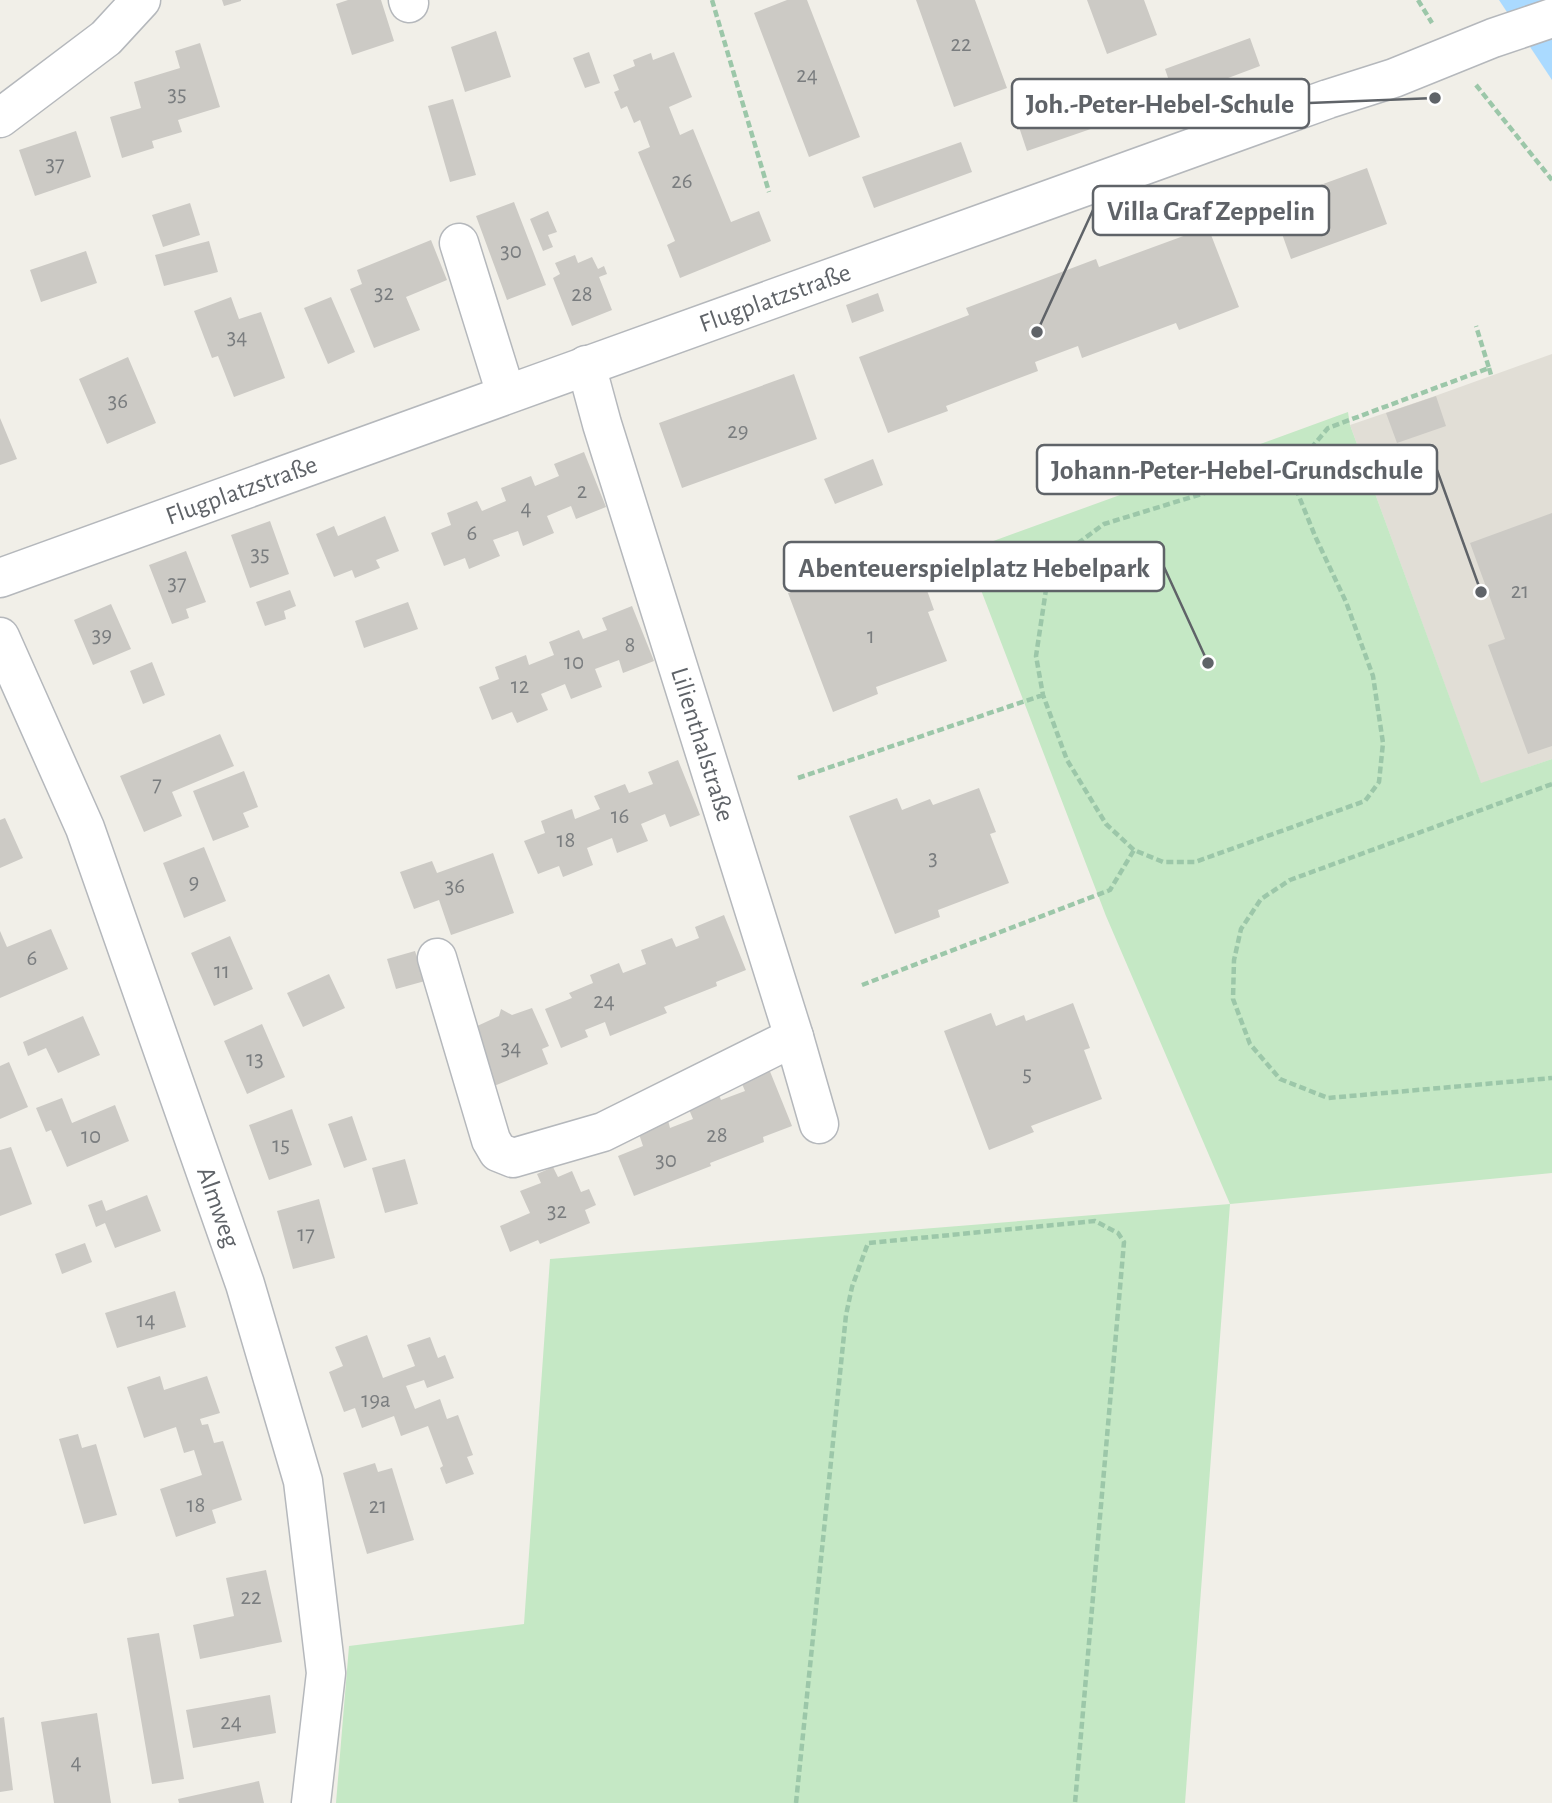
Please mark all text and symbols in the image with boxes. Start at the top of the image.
house number: 22 [951,33,971,56]
house number: 24 [796,64,818,87]
callout: Joh.-Peter-Hebel-Schule [1012,79,1309,128]
house number: 35 [167,83,187,106]
text: Joh.-Peter-Hebel-Schule [1026,91,1294,119]
house number: 37 [45,153,65,176]
house number: 26 [671,170,693,193]
callout: Villa Graf Zeppelin [1093,186,1329,235]
text: Villa Graf Zeppelin [1107,198,1315,226]
house number: 30 [500,240,522,263]
street label: Flugplatzstraße [696,259,854,337]
house number: 32 [374,282,394,305]
house number: 28 [571,283,593,306]
house number: 34 [227,326,247,349]
house number: 36 [108,390,128,413]
house number: 29 [727,420,749,443]
callout: Johann-Peter-Hebel-Grundschule [1037,445,1437,494]
street label: Flugplatzstraße [162,451,321,530]
text: Johann-Peter-Hebel-Grundschule [1051,457,1423,485]
house number: 2 [577,480,587,503]
house number: 4 [520,497,532,520]
house number: 6 [467,522,477,545]
callout: Abenteuerspielplatz Hebelpark [784,542,1164,591]
house number: 35 [250,543,270,566]
text: Abenteuerspielplatz Hebelpark [798,555,1150,583]
house number: 37 [167,572,187,595]
house number: 21 [1511,580,1529,603]
house number: 39 [92,624,112,647]
house number: 1 [867,625,875,648]
house number: 8 [625,634,635,657]
house number: 10 [564,651,584,674]
street label: Lilienthalstraße [666,664,739,825]
house number: 12 [511,675,529,698]
house number: 7 [152,773,162,796]
house number: 16 [611,805,629,828]
house number: 18 [557,829,575,852]
house number: 3 [928,847,938,870]
house number: 9 [189,871,199,894]
house number: 36 [445,875,465,898]
house number: 6 [27,947,37,970]
house number: 11 [214,960,230,983]
house number: 24 [593,990,615,1013]
house number: 34 [501,1037,521,1060]
house number: 13 [246,1048,264,1071]
house number: 5 [1022,1063,1032,1086]
house number: 28 [706,1124,728,1147]
house number: 10 [81,1125,101,1148]
house number: 15 [272,1134,290,1157]
house number: 30 [655,1149,677,1172]
street label: Almweg [192,1164,244,1251]
house number: 32 [547,1200,567,1223]
house number: 17 [297,1223,315,1246]
house number: 14 [137,1309,155,1332]
house number: 19a [361,1389,391,1412]
house number: 18 [187,1494,205,1517]
house number: 21 [369,1495,387,1518]
house number: 22 [241,1586,261,1609]
house number: 24 [220,1711,242,1734]
house number: 4 [70,1751,82,1774]

